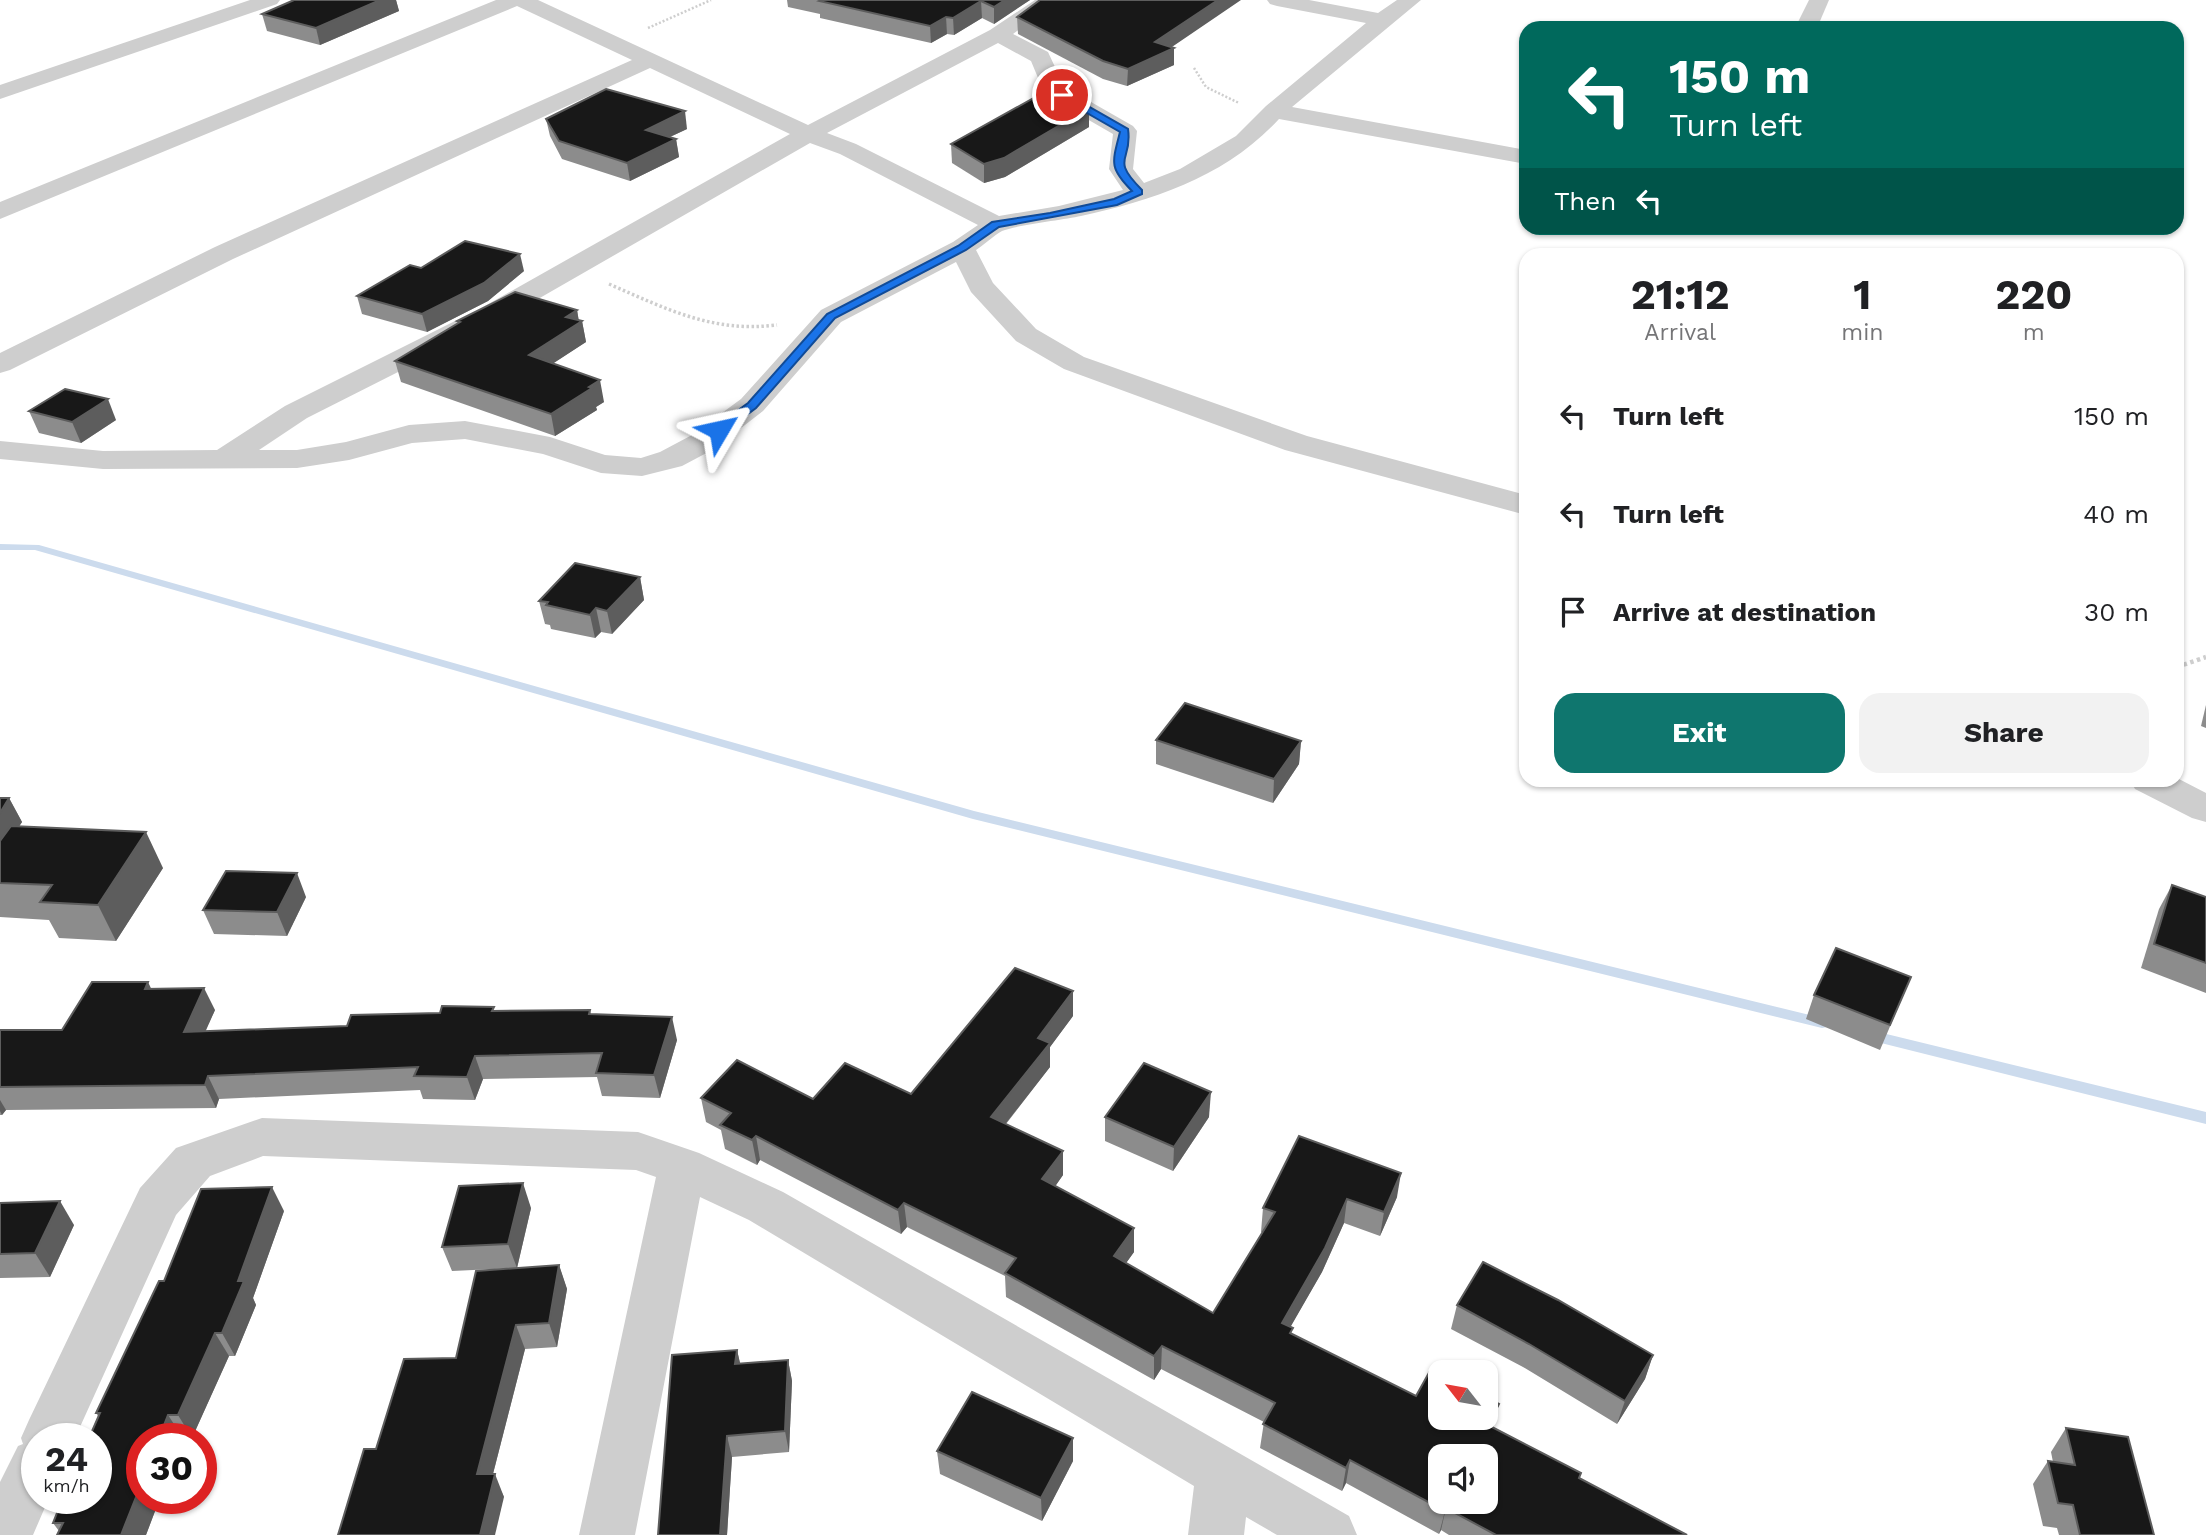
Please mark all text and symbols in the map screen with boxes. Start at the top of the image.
text: 150 m [1669,47,1810,105]
icon: left [1554,49,1645,140]
pin [1032,65,1092,125]
icon: arrive [1043,76,1081,114]
text: Turn left [1669,106,1802,144]
icon: left [1630,182,1668,220]
text: Then [1554,186,1616,216]
text: 21:12 [1631,270,1730,319]
text: 1 [1853,270,1871,319]
text: 220 [1995,270,2072,319]
text: Arrival [1644,319,1716,346]
text: min [1841,319,1884,346]
text: m [2023,319,2045,346]
position arrow [682,393,756,467]
icon: left [1554,397,1592,435]
text: Turn left [1613,401,1724,431]
text: 150 m [2074,401,2149,431]
icon: left [1554,495,1592,533]
text: Turn left [1613,499,1724,529]
text: 40 m [2083,499,2149,529]
icon: arrive [1554,593,1592,631]
text: Arrive at destination [1613,597,1876,627]
text: 30 m [2084,597,2149,627]
button: Exit [1554,693,1845,773]
button: Share [1859,693,2149,773]
north arrow [1428,1360,1498,1430]
map controls [1428,1360,1498,1514]
speed limit sign: 30 [126,1423,217,1514]
text: 24 [45,1438,88,1480]
button: sound [1428,1444,1498,1514]
text: km/h [43,1475,90,1496]

